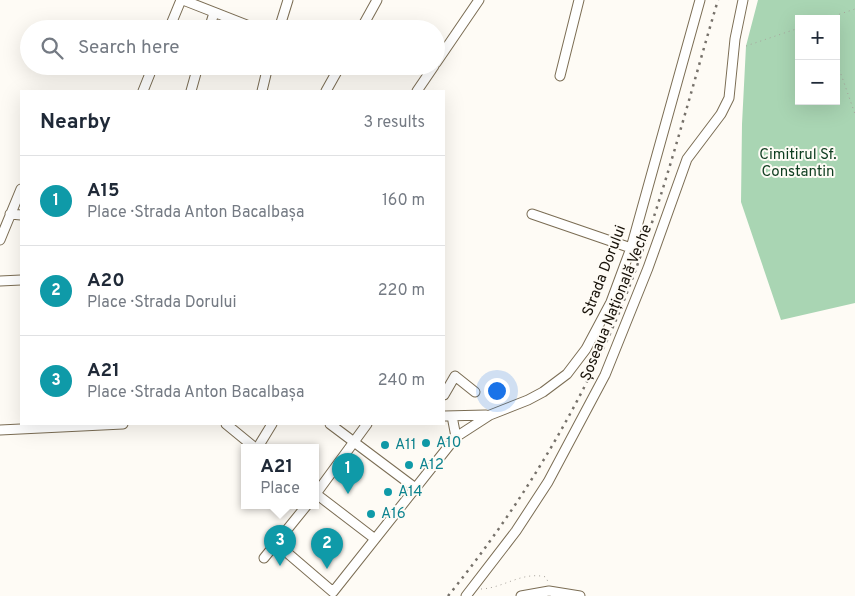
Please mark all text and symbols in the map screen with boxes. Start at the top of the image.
map controls [795,15,840,105]
button: + [795,15,840,60]
search box [20,20,445,75]
icon: search [38,34,66,62]
text: Search here [78,36,180,60]
button: − [795,60,840,105]
text: Nearby [40,109,111,136]
text: 3 results [363,113,425,133]
park label: Cimitirul Sf. Constantin [759,146,837,182]
text: A15 [87,179,120,203]
text: 1 [53,191,59,211]
text: 160 m [382,191,425,211]
text: Place · Strada Anton Bacalbașa [87,203,304,223]
street label: Șoseaua Națională Veche [577,222,657,384]
street label: Strada Dorului [579,223,631,319]
text: A20 [87,269,125,293]
text: 2 [51,281,61,301]
text: 220 m [378,281,425,301]
text: Place · Strada Dorului [87,293,237,313]
text: A21 [87,359,120,383]
text: 3 [51,371,61,391]
text: 240 m [378,371,425,391]
your location [484,378,510,404]
text: Place · Strada Anton Bacalbașa [87,383,304,403]
place label: A10 [436,434,461,453]
place label: A11 [395,436,416,455]
marker: A10 [420,437,432,449]
marker: A11 [379,439,391,451]
popup [241,444,319,509]
pin: 1 [332,453,364,494]
text: A21 [260,455,293,479]
place label: A12 [419,456,444,475]
marker: A12 [403,459,415,471]
text: Place [260,479,300,499]
place label: A14 [398,483,423,502]
marker: A14 [382,486,394,498]
place label: A16 [381,505,406,524]
marker: A16 [365,508,377,520]
pin: 3 [264,525,296,566]
pin: 2 [311,528,343,569]

